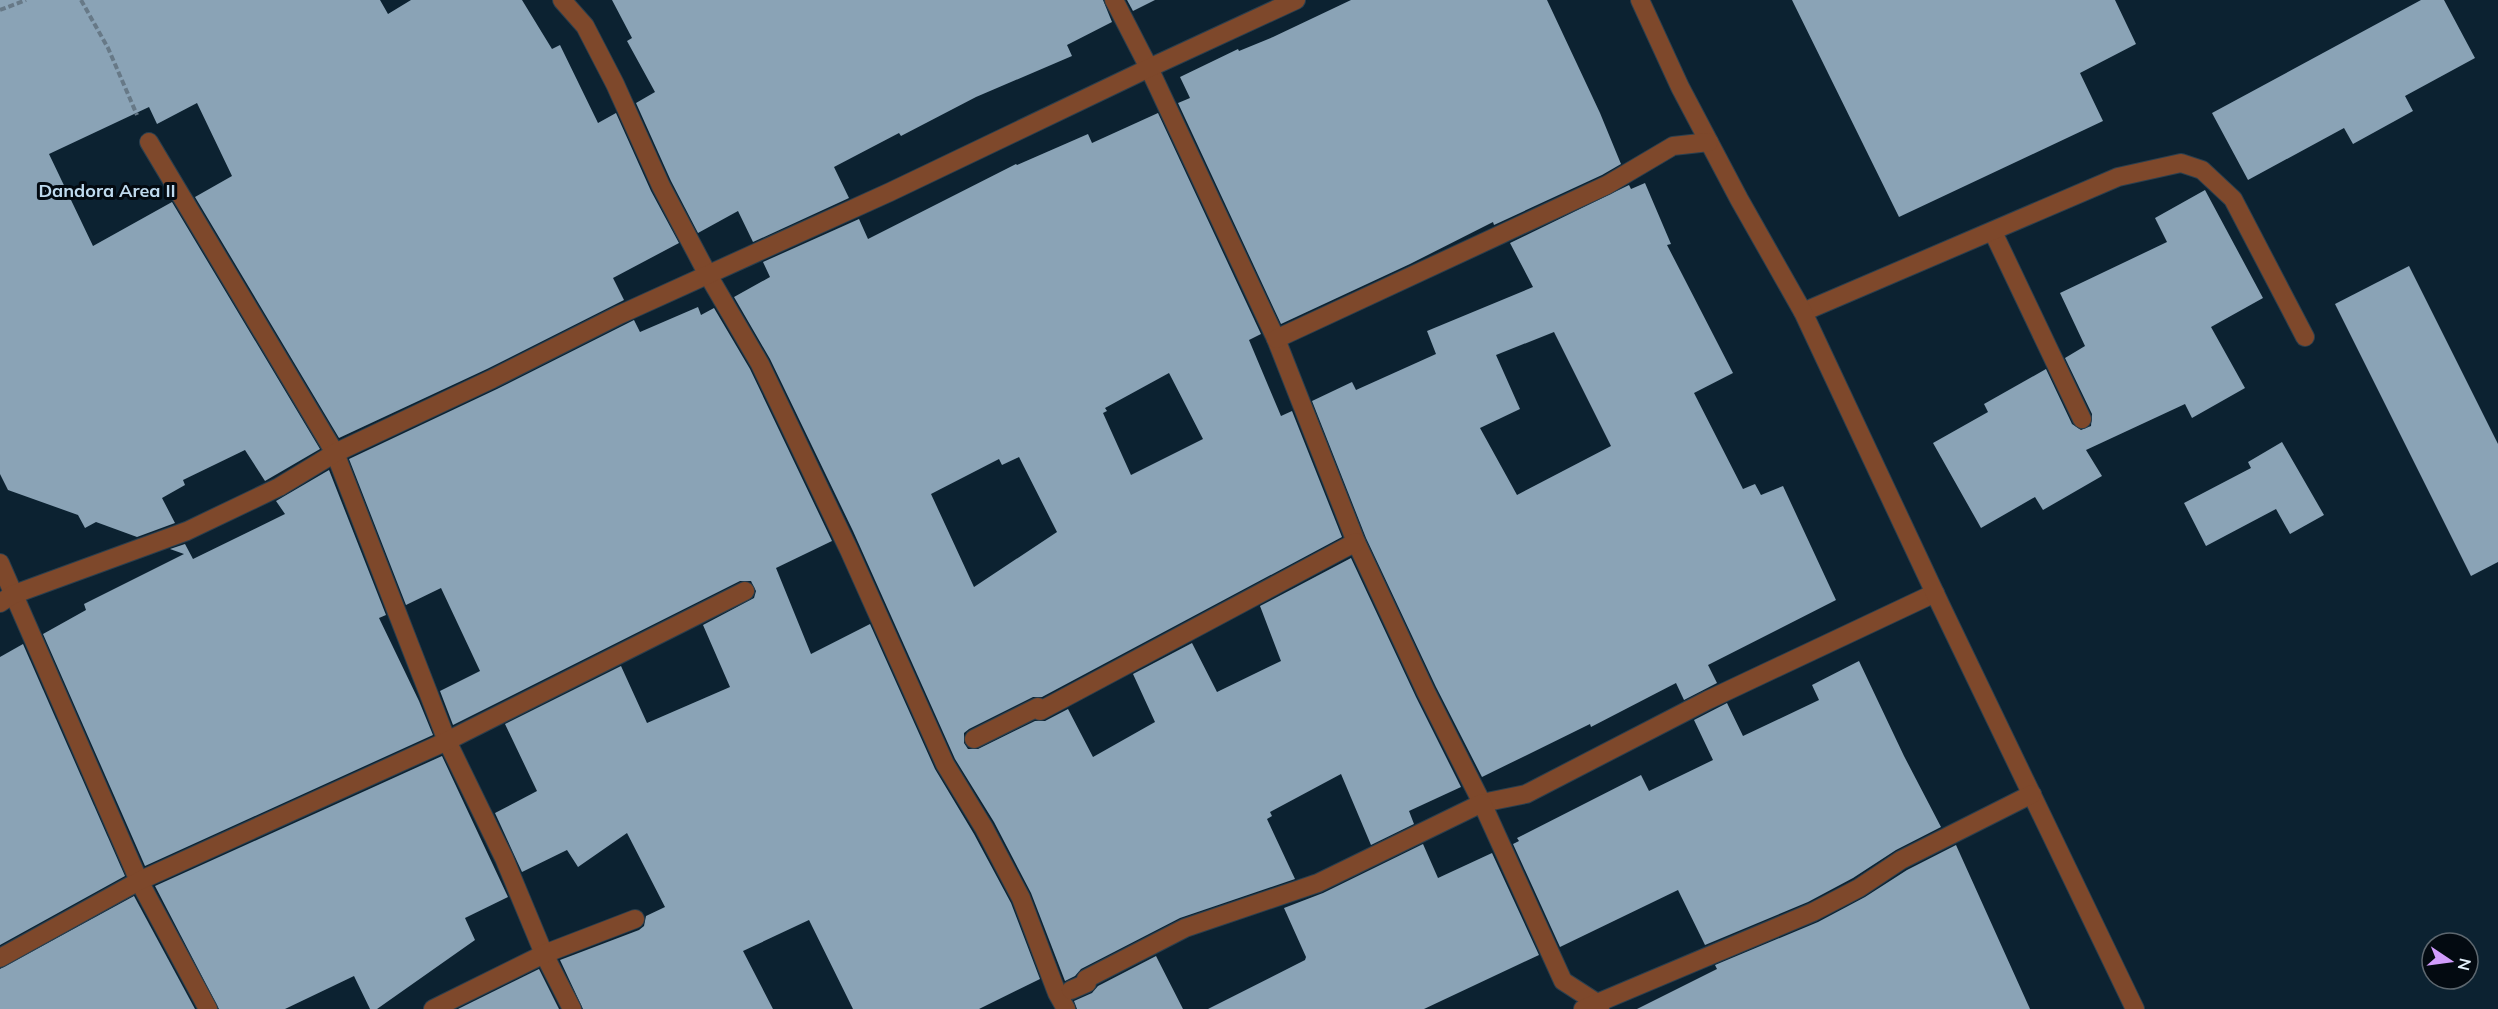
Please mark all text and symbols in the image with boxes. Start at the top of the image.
district label: Dandora Area II [38,179,176,202]
north arrow [2420,931,2480,991]
text: N [2454,956,2476,973]

